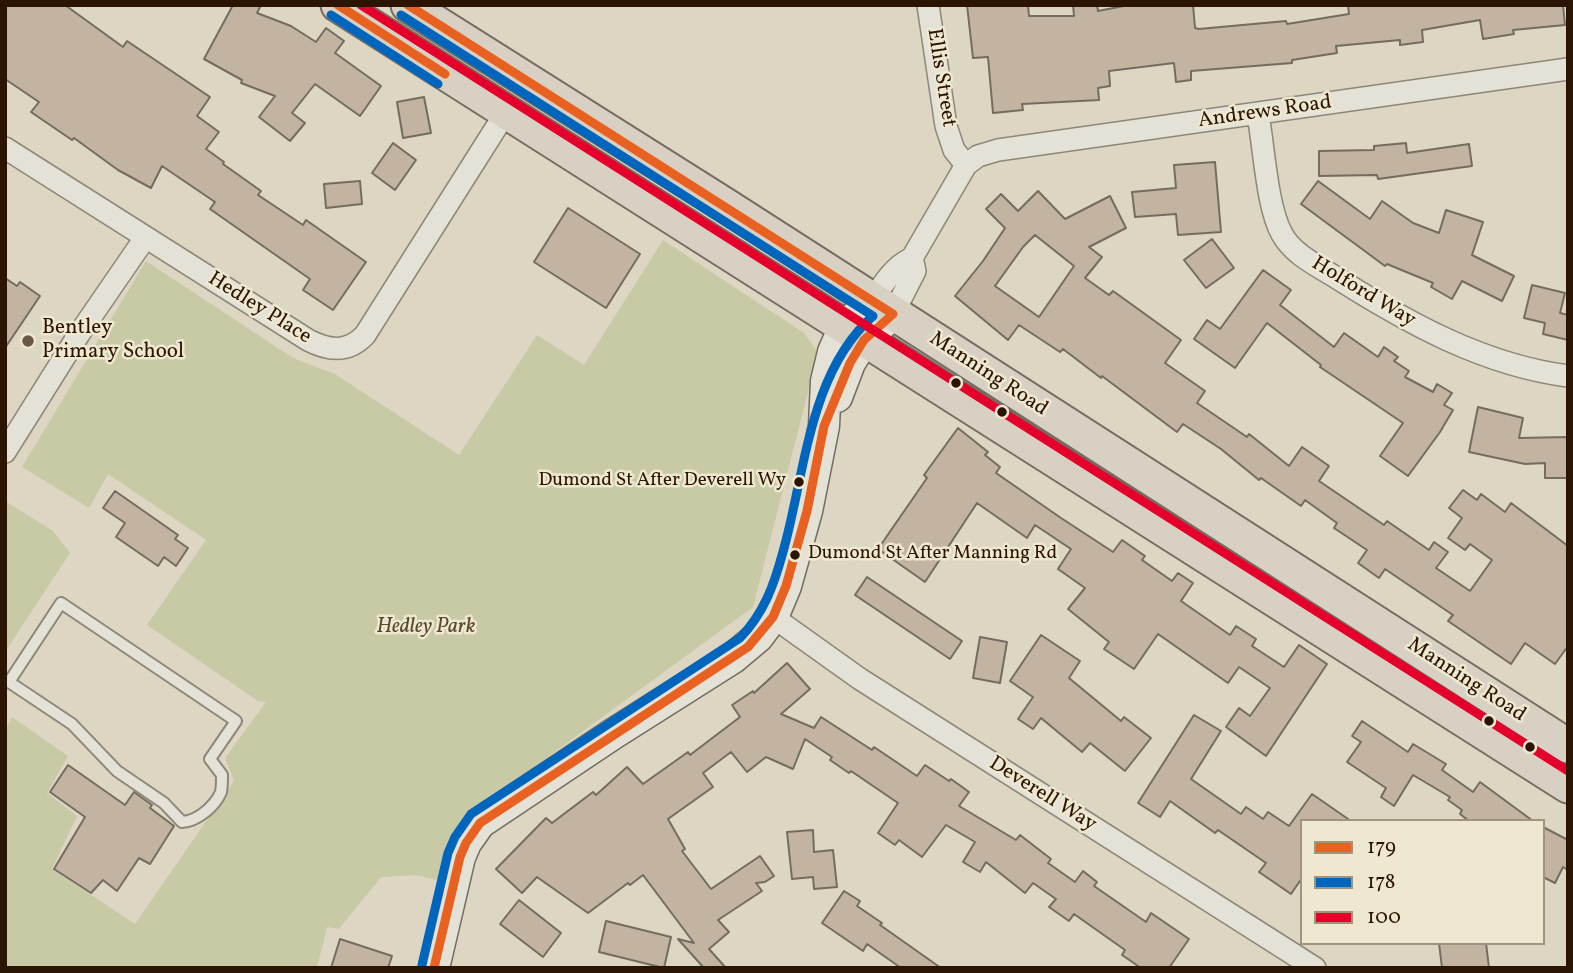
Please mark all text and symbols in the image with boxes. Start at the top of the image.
street label: Ellis Street [920,27,960,129]
street label: Andrews Road [1197,91,1333,135]
street label: Holford Way [1306,252,1420,334]
street label: Hedley Place [203,267,315,351]
place label: Bentley Primary School [42,316,184,366]
street label: Manning Road [924,327,1052,423]
marker: Bentley Primary School [20,333,36,349]
unlabelled marker [949,376,963,390]
unlabelled marker [995,405,1009,419]
place label: Dumond St After Deverell Wy [538,471,786,493]
marker: Dumond St After Deverell Wy [792,475,806,489]
place label: Dumond St After Manning Rd [808,544,1057,566]
marker: Dumond St After Manning Rd [788,548,802,562]
park label: Hedley Park [377,615,475,641]
street label: Manning Road [1402,633,1530,729]
unlabelled marker [1482,714,1496,728]
unlabelled marker [1523,740,1537,754]
street label: Deverell Way [984,752,1100,838]
legend [1300,819,1545,945]
text: 179 [1367,833,1396,862]
text: 178 [1367,868,1395,897]
text: 100 [1367,903,1401,932]

